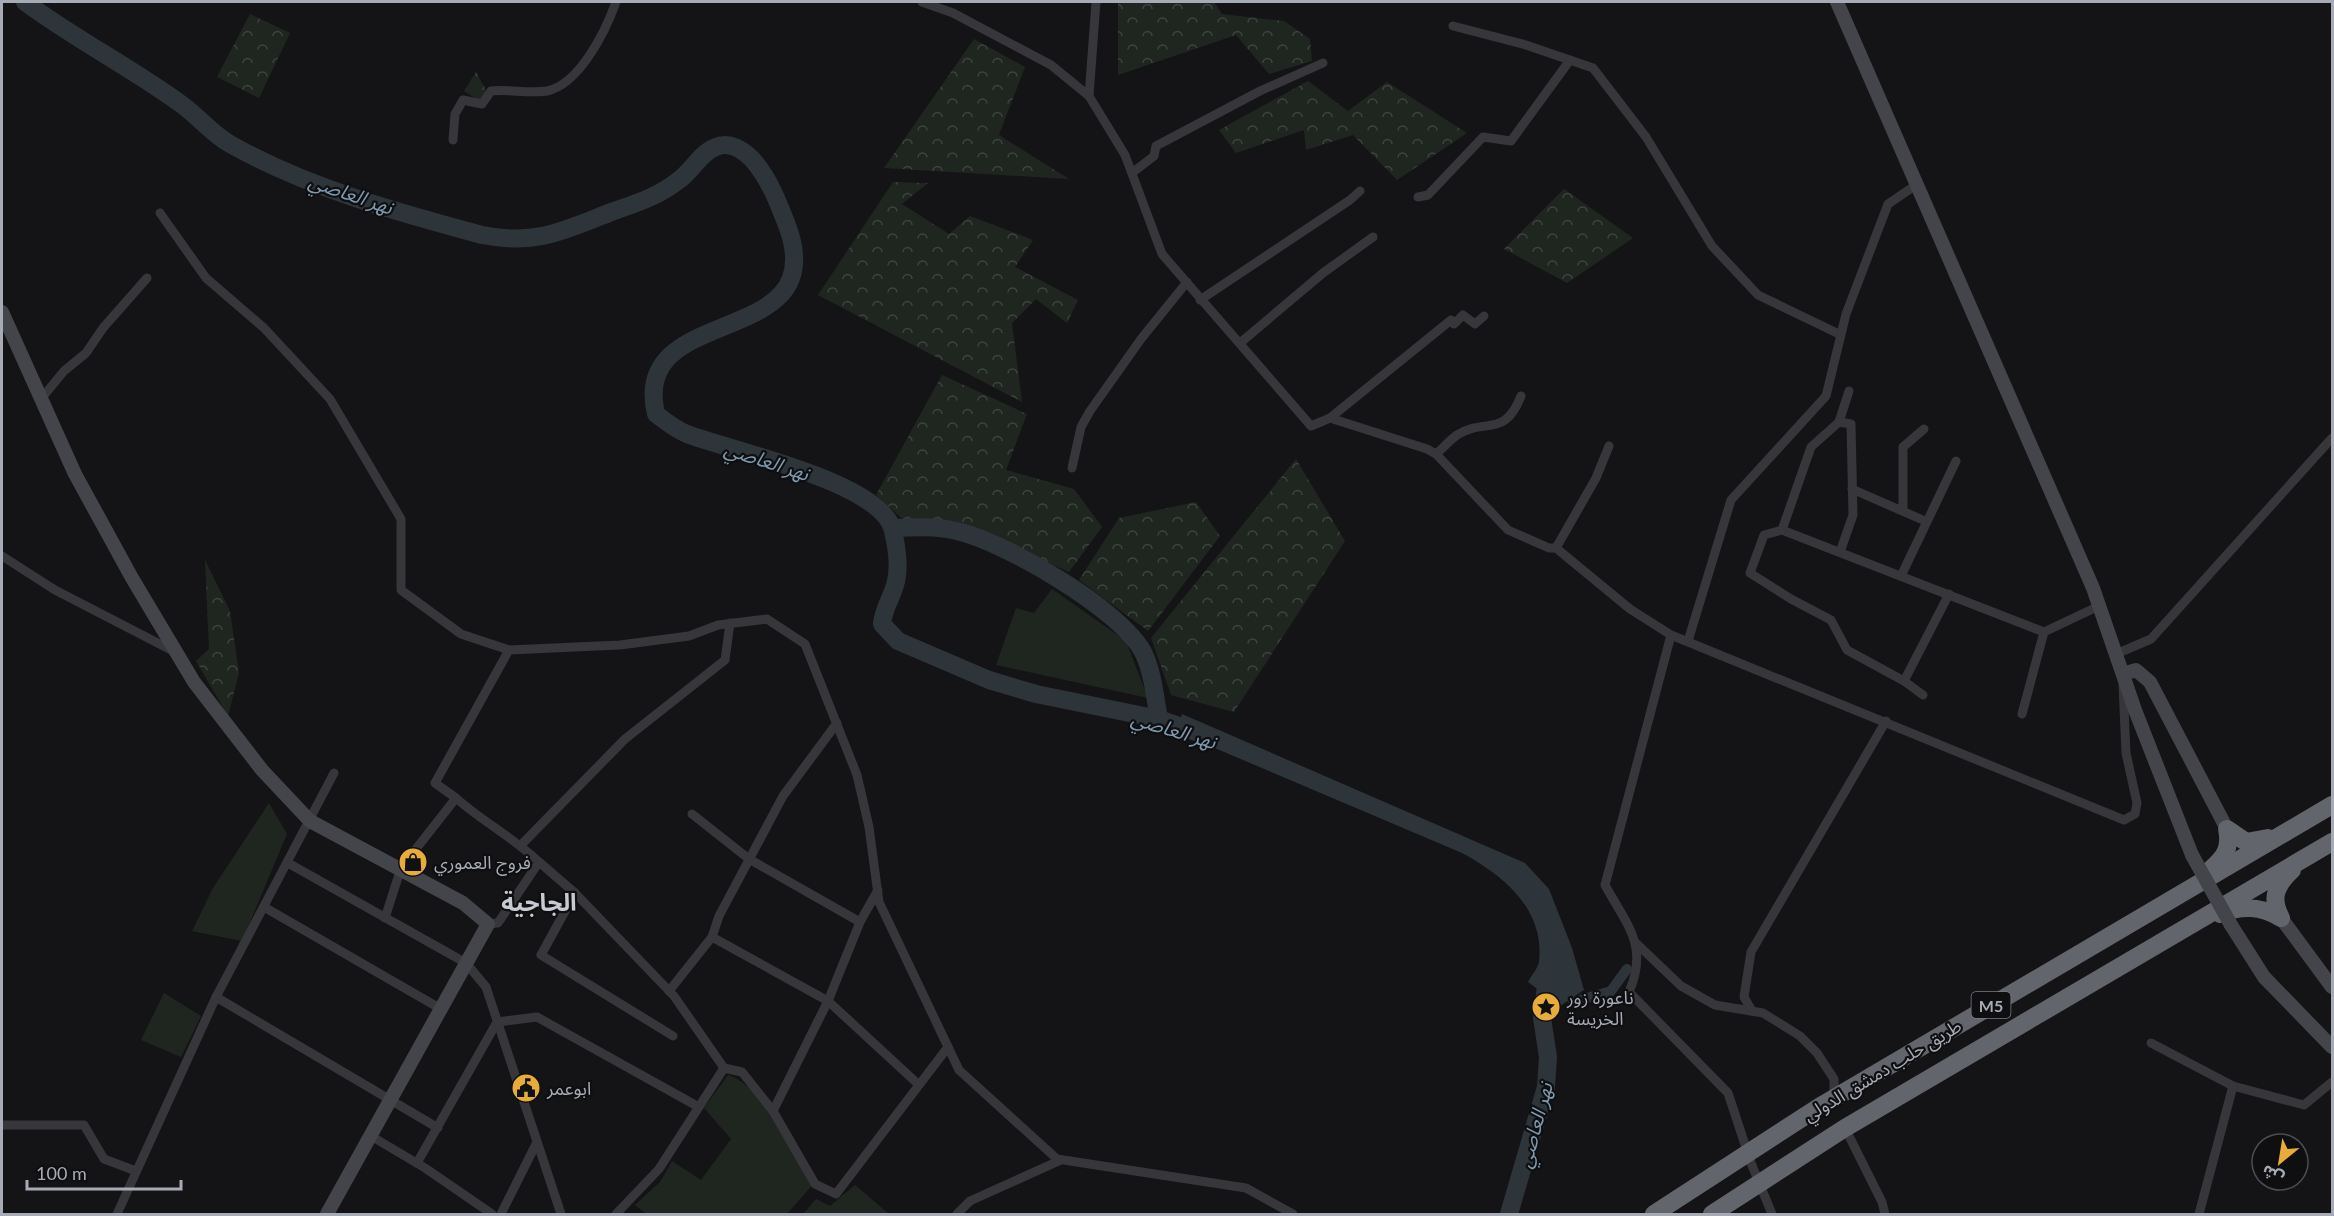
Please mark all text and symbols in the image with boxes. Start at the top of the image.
water label: نهر العاصي [304,167,398,223]
water label: نهر العاصي [720,435,814,490]
water label: نهر العاصي [1127,705,1221,758]
shop icon: فروج العموري [397,846,429,878]
place label: فروج العموري [434,851,531,876]
district label: الجاجية [501,887,577,917]
place label: ناعورة زور الخريسة [1566,986,1634,1030]
place icon: ناعورة زور الخريسة [1530,991,1562,1023]
road number: M5 [1972,992,2010,1018]
street label: طريق حلب دمشق الدولي [1799,1014,1967,1129]
public building icon: ابوعمر [510,1072,542,1104]
place label: ابوعمر [546,1077,591,1100]
water label: نهر العاصي [1511,1078,1562,1171]
north arrow [2250,1132,2310,1192]
scale bar [27,1153,182,1191]
text: ش [2258,1161,2287,1189]
text: 100 m [36,1162,87,1184]

